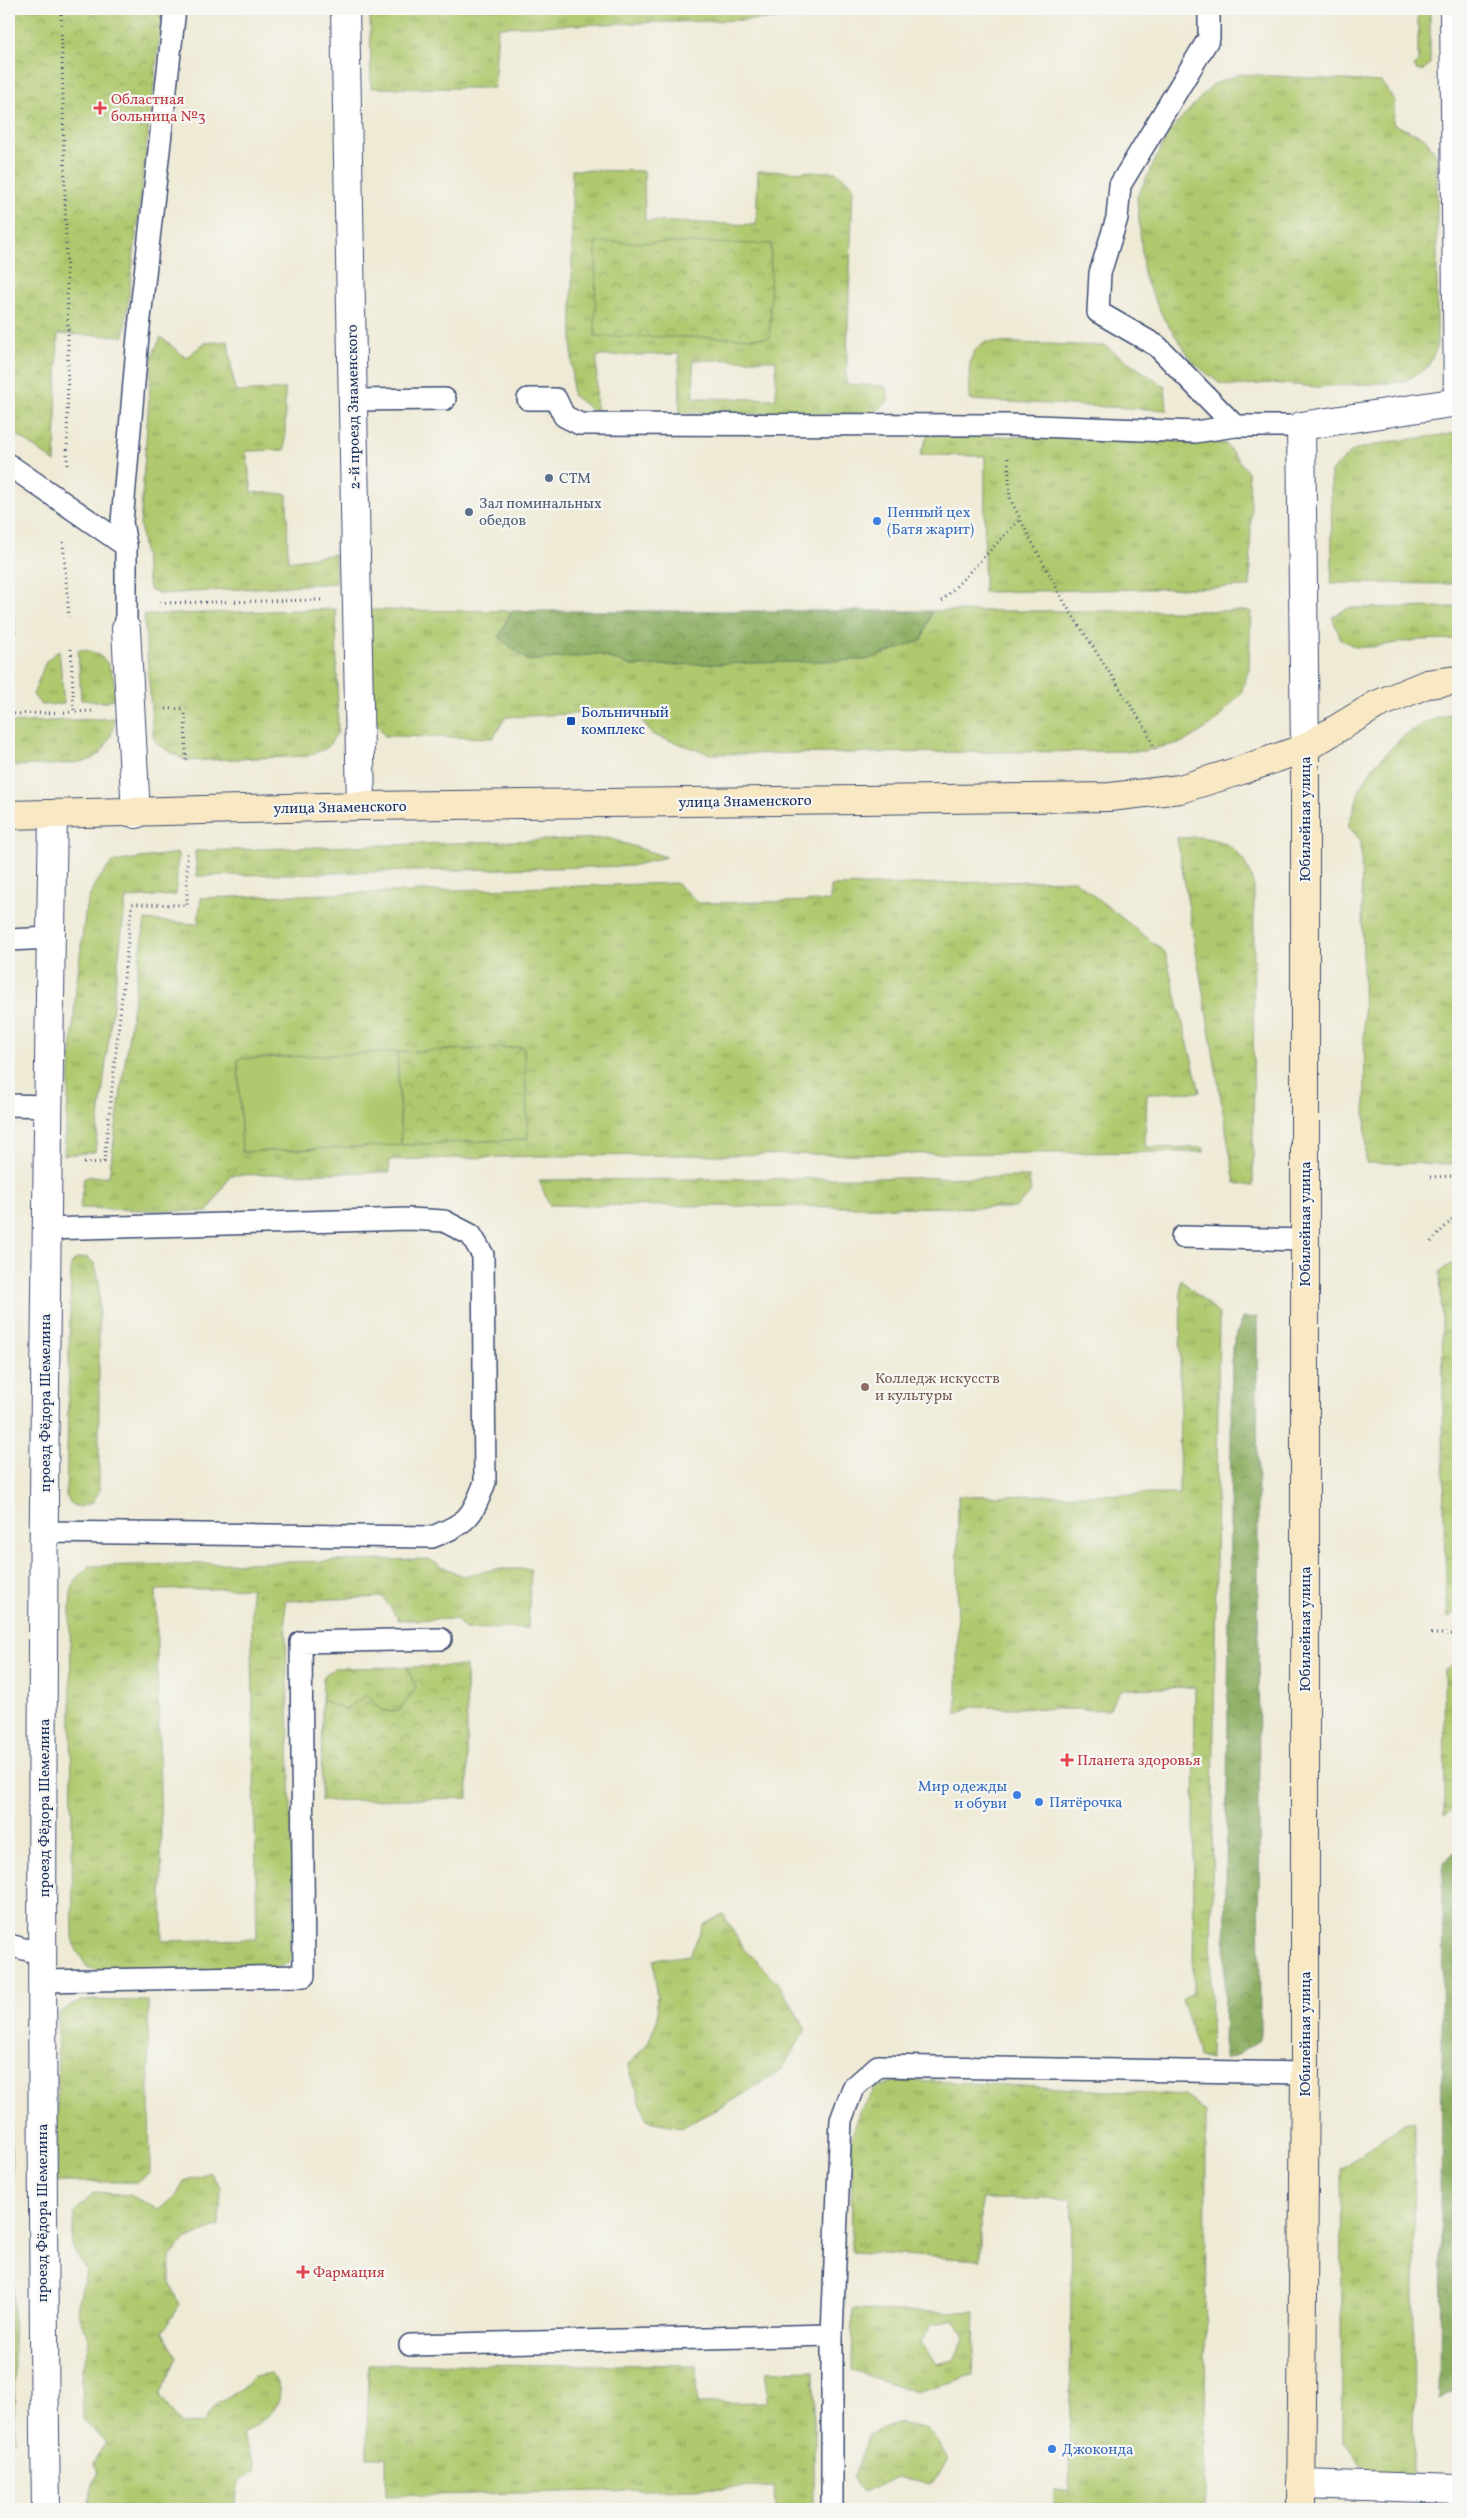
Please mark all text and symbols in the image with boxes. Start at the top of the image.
place label: Областная больница №3 [111,90,206,128]
marker: Областная больница №3 [93,101,107,115]
street label: 2-й проезд Знаменского [343,324,366,490]
place label: СТМ [559,469,591,490]
marker: СТМ [543,472,555,484]
place label: Зал поминальных обедов [479,494,602,532]
place label: Пенный цех (Батя жарит) [887,503,974,541]
marker: Зал поминальных обедов [463,506,475,518]
marker: Пенный цех (Батя жарит) [871,515,883,527]
place label: Больничный комплекс [581,703,669,741]
marker: Больничный комплекс [565,715,577,727]
street label: Юбилейная улица [1296,756,1317,882]
street label: улица Знаменского [678,791,812,814]
street label: улица Знаменского [273,797,407,820]
street label: Юбилейная улица [1296,1161,1317,1287]
street label: проезд Фёдора Шемелина [36,1314,57,1492]
place label: Колледж искусств и культуры [875,1369,1000,1407]
marker: Колледж искусств и культуры [859,1381,871,1393]
street label: Юбилейная улица [1296,1566,1317,1692]
street label: проезд Фёдора Шемелина [35,1719,56,1897]
place label: Планета здоровья [1077,1751,1201,1772]
marker: Планета здоровья [1061,1754,1073,1766]
place label: Мир одежды и обуви [918,1777,1007,1815]
marker: Мир одежды и обуви [1011,1789,1023,1801]
place label: Пятёрочка [1049,1793,1123,1814]
marker: Пятёрочка [1033,1796,1045,1808]
street label: Юбилейная улица [1296,1971,1317,2097]
street label: проезд Фёдора Шемелина [33,2124,54,2302]
place label: Фармация [313,2263,385,2284]
marker: Фармация [297,2266,309,2278]
place label: Джоконда [1062,2440,1133,2461]
marker: Джоконда [1046,2443,1058,2455]

